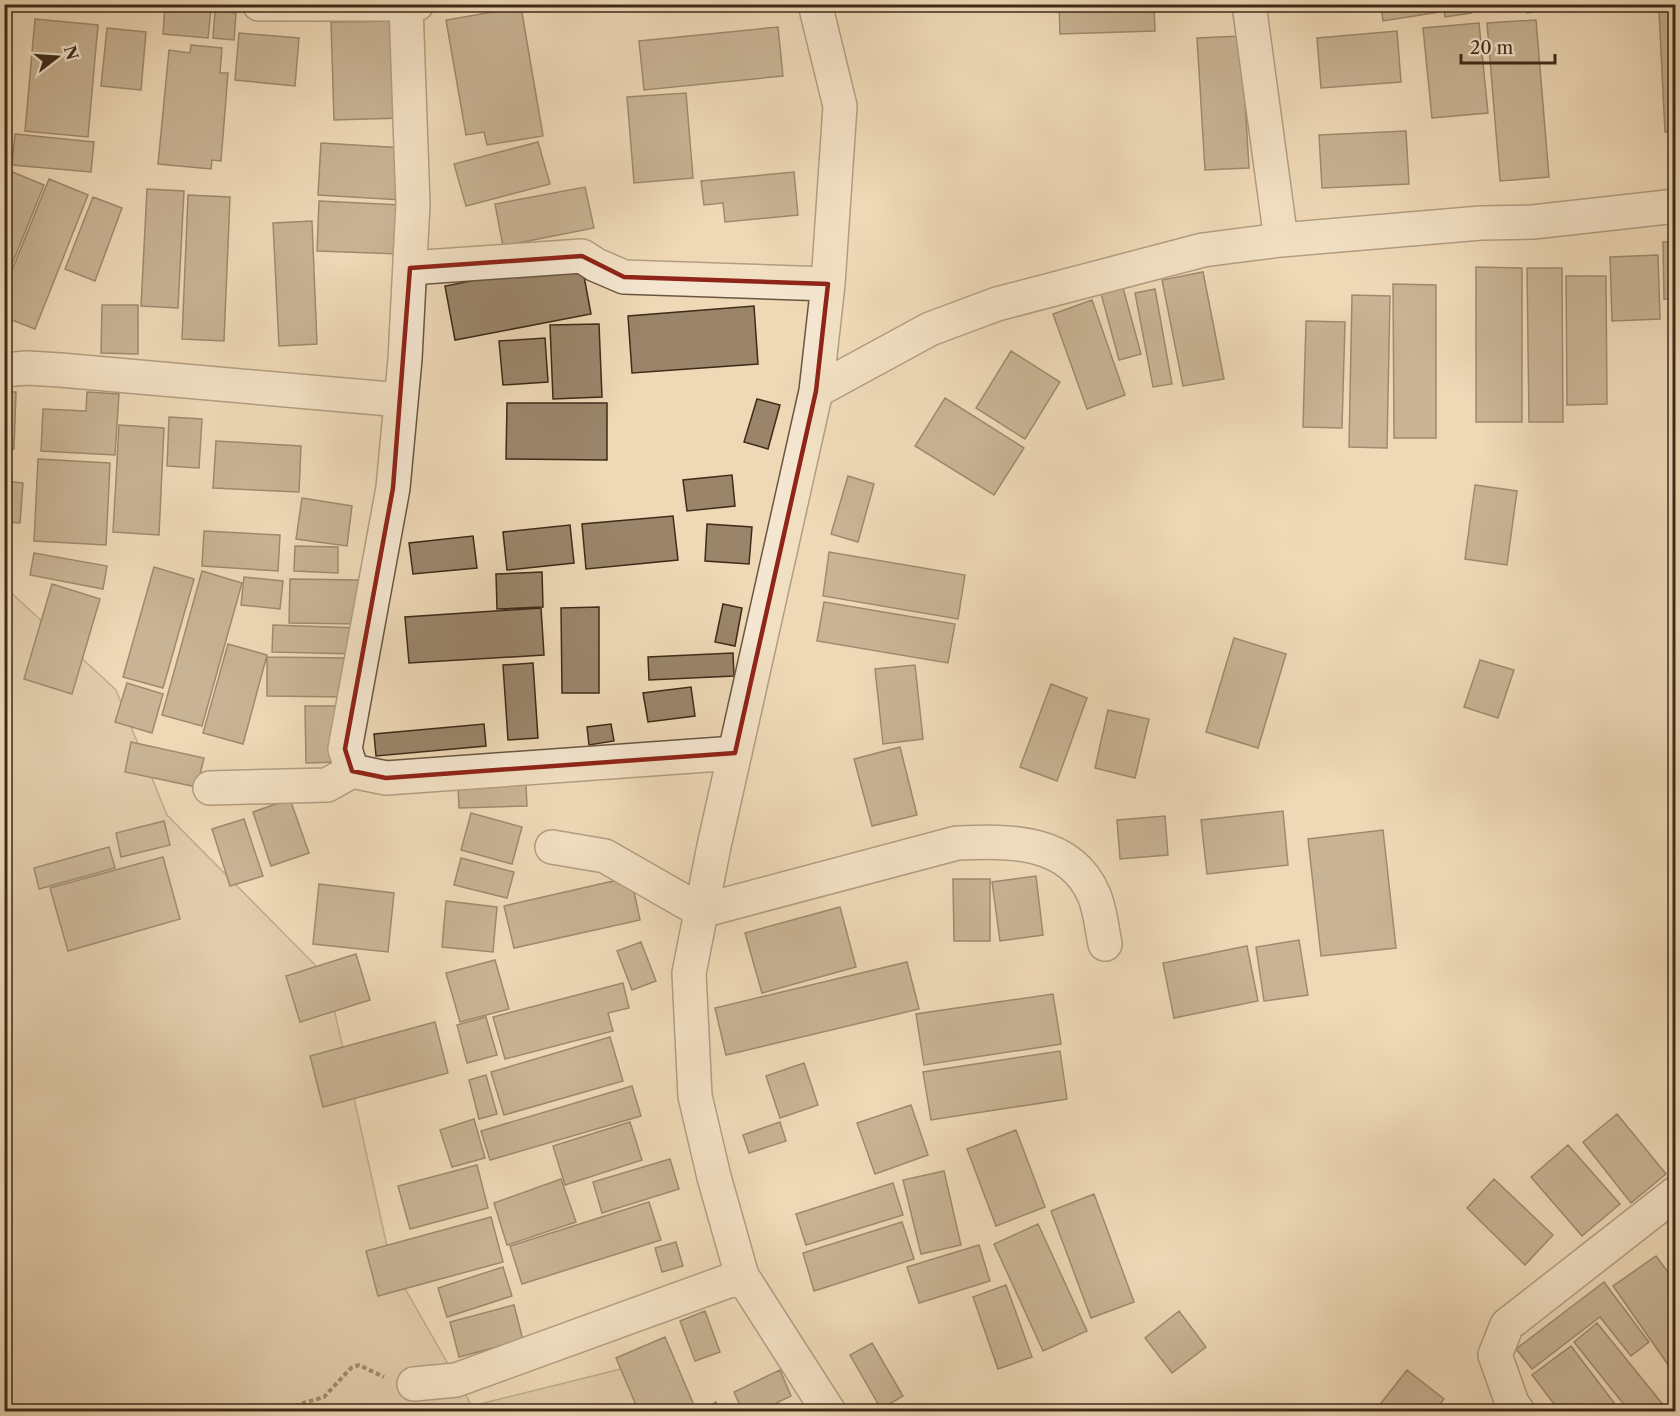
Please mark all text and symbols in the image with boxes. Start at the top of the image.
north arrow [27,27,87,87]
scale bar [1461,27,1556,65]
text: 20 m [1470,37,1514,59]
text: N [60,43,83,62]

